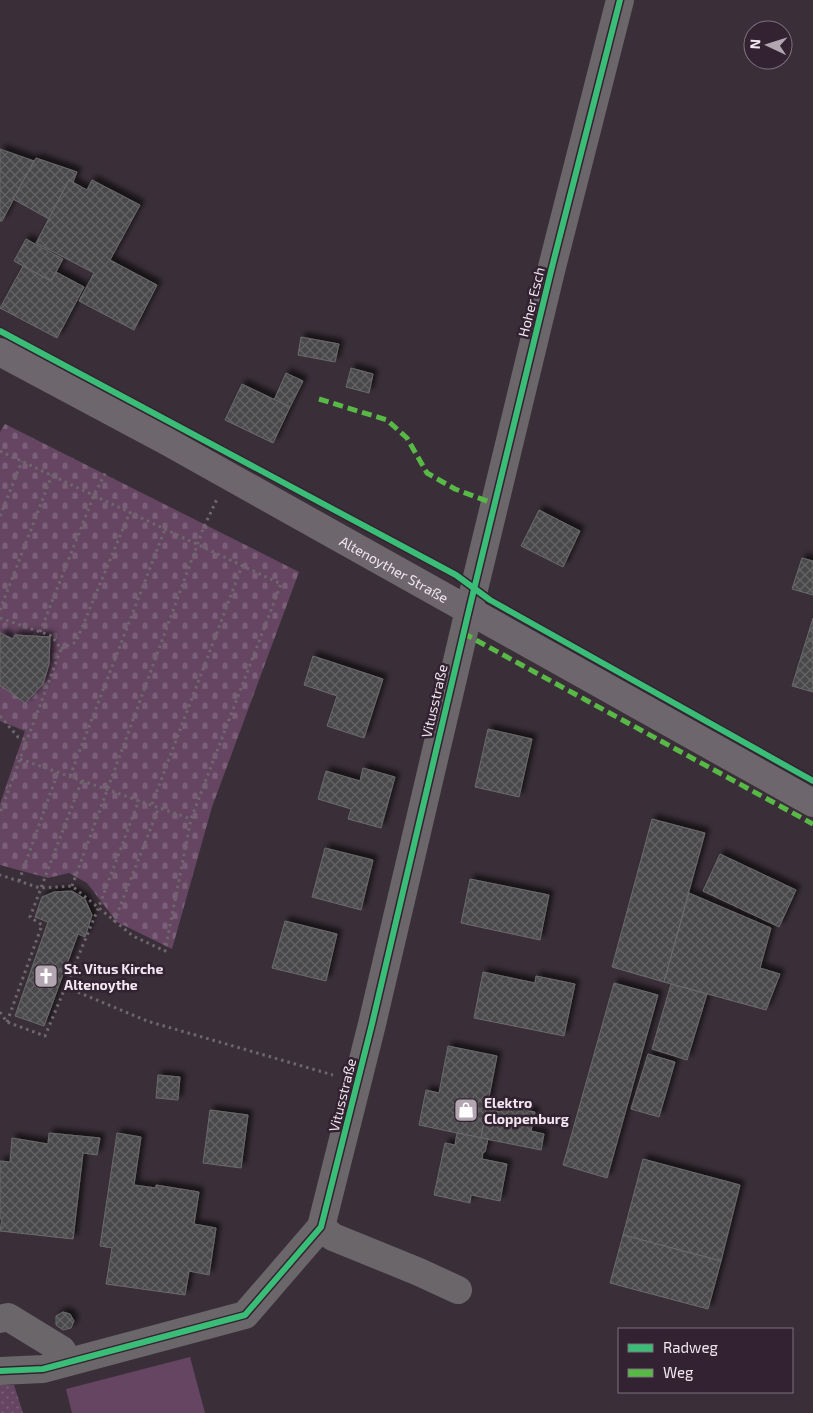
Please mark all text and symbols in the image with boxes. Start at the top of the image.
north arrow [743,20,793,70]
text: N [746,38,763,50]
street label: Hoher Esch [514,265,548,339]
street label: Altenoyther Straße [337,531,452,606]
street label: Vitusstraße [417,662,451,740]
place label: St. Vitus Kirche Altenoythe [64,960,163,993]
church icon: St. Vitus Kirche Altenoythe [33,963,59,989]
street label: Vitusstraße [325,1056,359,1134]
place label: Elektro Cloppenburg [484,1094,569,1127]
shop icon: Elektro Cloppenburg [453,1097,479,1123]
legend [618,1328,793,1393]
text: Radweg [663,1338,718,1356]
text: Weg [663,1363,694,1381]

